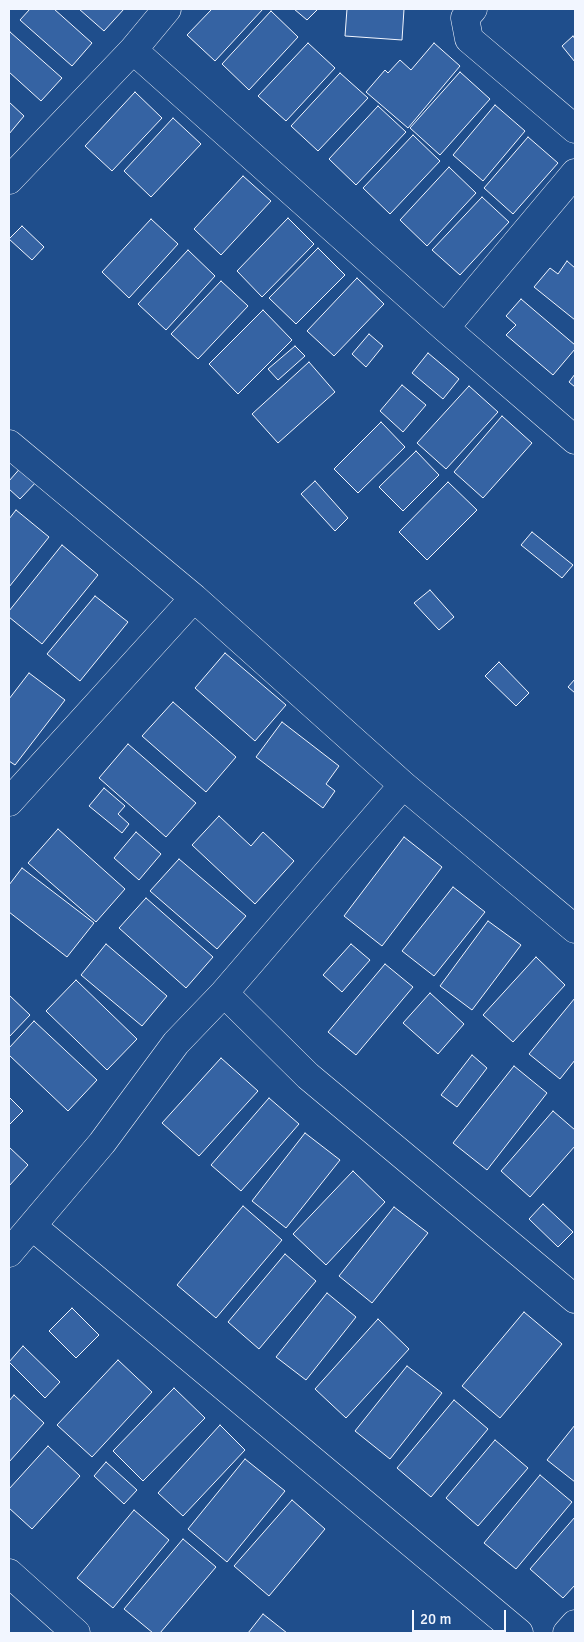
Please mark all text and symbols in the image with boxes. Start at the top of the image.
scale bar [414,1600,508,1632]
text: 20 m [420,1610,451,1628]

